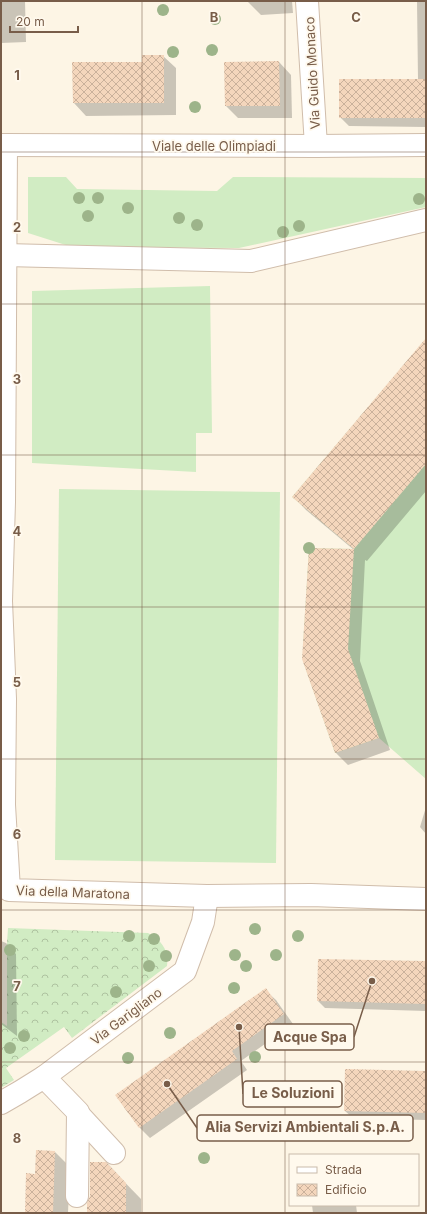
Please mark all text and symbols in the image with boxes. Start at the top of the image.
scale bar [10,8,78,34]
text: B [210,9,219,25]
text: C [351,9,361,25]
text: 20 m [16,14,45,29]
street label: Via Guido Monaco [301,16,323,130]
text: 1 [14,67,20,83]
street label: Viale delle Olimpiadi [152,138,276,154]
text: 2 [13,219,21,235]
text: 3 [13,371,21,387]
text: 4 [13,523,22,539]
text: 5 [13,674,21,690]
text: 6 [13,826,21,842]
street label: Via della Maratona [16,882,130,902]
text: 7 [13,978,21,994]
street label: Via Garigliano [87,984,165,1048]
callout: Acque Spa [265,1024,354,1050]
text: Acque Spa [273,1028,347,1045]
callout: Le Soluzioni [243,1081,342,1107]
text: Le Soluzioni [252,1084,335,1101]
callout: Alia Servizi Ambientali S.p.A. [197,1115,413,1141]
text: Alia Servizi Ambientali S.p.A. [205,1118,405,1135]
text: 8 [13,1130,21,1146]
legend [289,1154,419,1206]
text: Strada [325,1162,362,1177]
text: Edificio [325,1182,367,1197]

